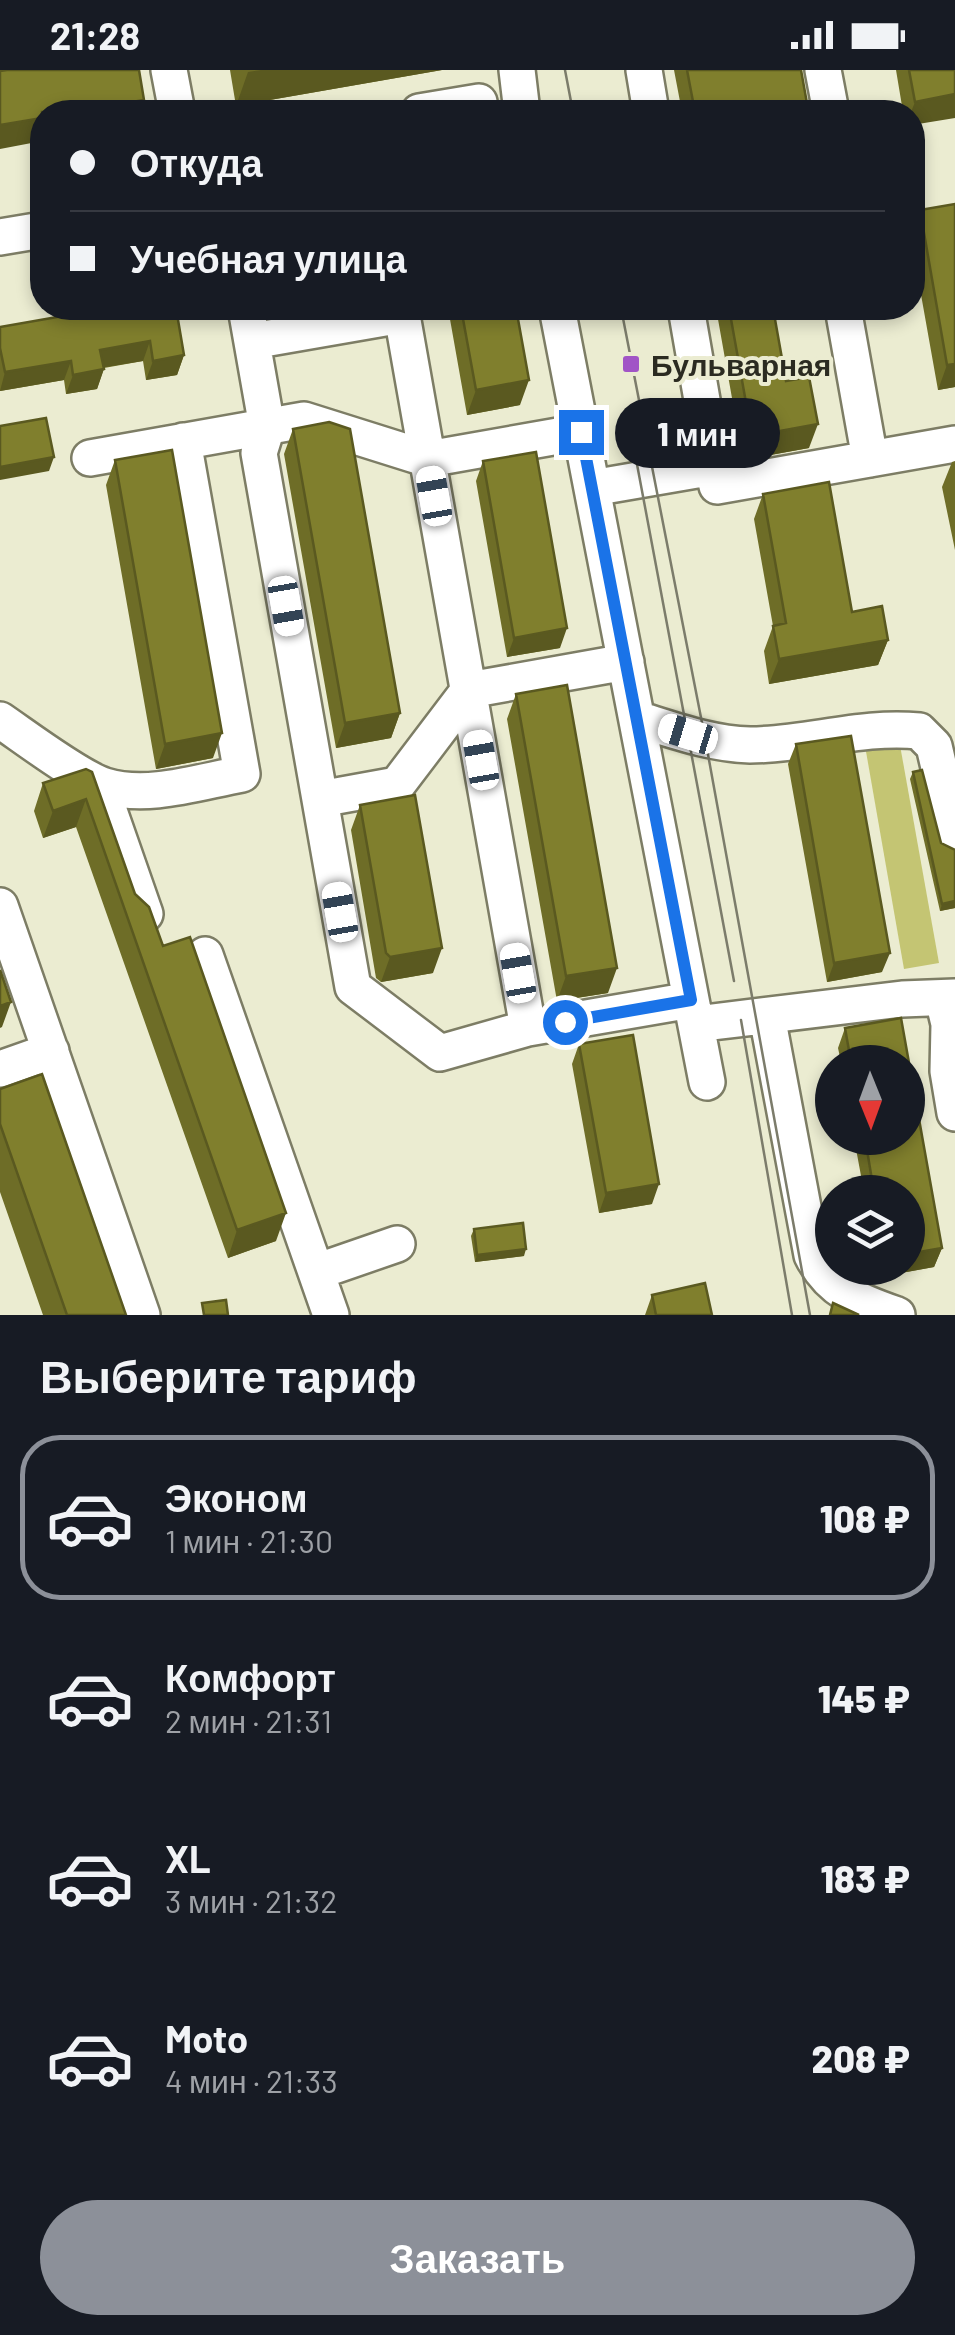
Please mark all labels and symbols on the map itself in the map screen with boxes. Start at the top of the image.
place label: Бульварная [651,346,831,382]
marker: Бульварная [620,353,642,375]
callout: 1 мин [616,397,781,467]
route end [559,410,604,455]
car [414,464,454,528]
car [266,574,306,638]
car [655,711,721,757]
car [461,728,501,792]
car [320,880,360,944]
car [498,941,538,1005]
route start [543,1000,588,1045]
north arrow [815,1045,925,1155]

